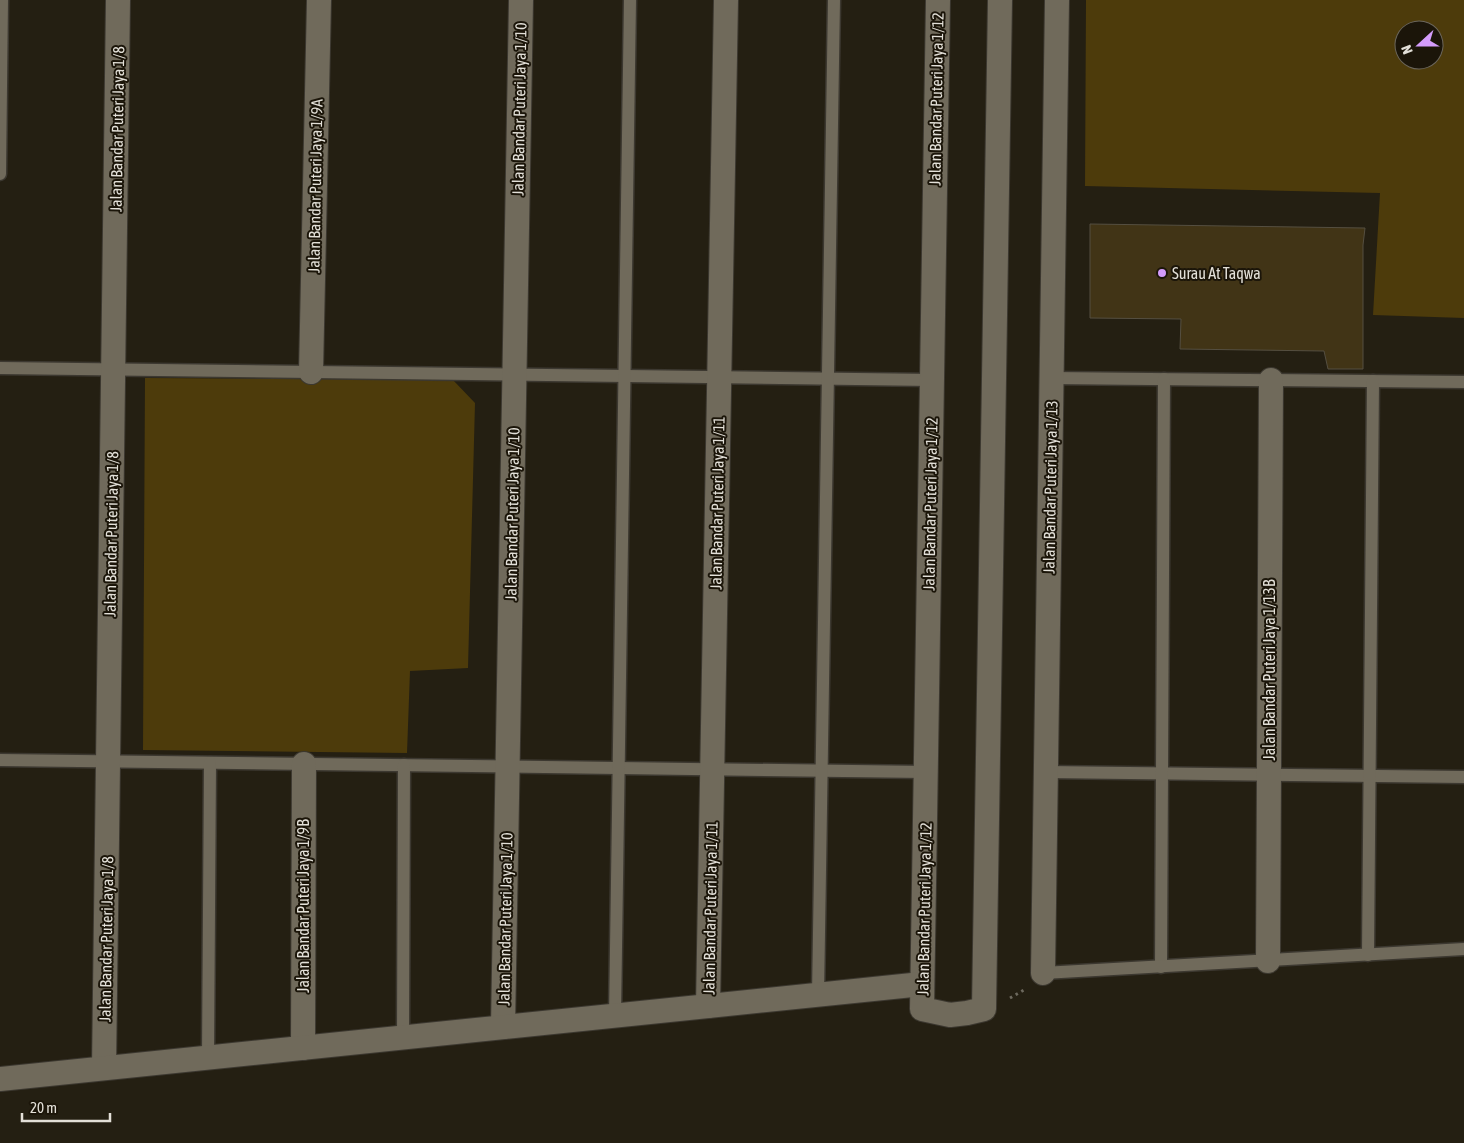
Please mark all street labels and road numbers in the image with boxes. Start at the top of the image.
street label: Jalan Bandar Puteri Jaya 1/12 [925,12,948,186]
street label: Jalan Bandar Puteri Jaya 1/10 [508,22,531,196]
street label: Jalan Bandar Puteri Jaya 1/8 [107,46,128,212]
street label: Jalan Bandar Puteri Jaya 1/9A [304,99,327,273]
street label: Jalan Bandar Puteri Jaya 1/13 [1039,400,1062,574]
street label: Jalan Bandar Puteri Jaya 1/11 [706,416,729,590]
street label: Jalan Bandar Puteri Jaya 1/12 [919,417,942,591]
street label: Jalan Bandar Puteri Jaya 1/10 [501,427,524,601]
street label: Jalan Bandar Puteri Jaya 1/8 [101,451,122,617]
street label: Jalan Bandar Puteri Jaya 1/13B [1260,579,1279,760]
street label: Jalan Bandar Puteri Jaya 1/9B [294,819,313,993]
street label: Jalan Bandar Puteri Jaya 1/11 [699,821,722,995]
street label: Jalan Bandar Puteri Jaya 1/12 [913,822,936,996]
street label: Jalan Bandar Puteri Jaya 1/10 [494,832,517,1006]
street label: Jalan Bandar Puteri Jaya 1/8 [96,856,117,1022]

